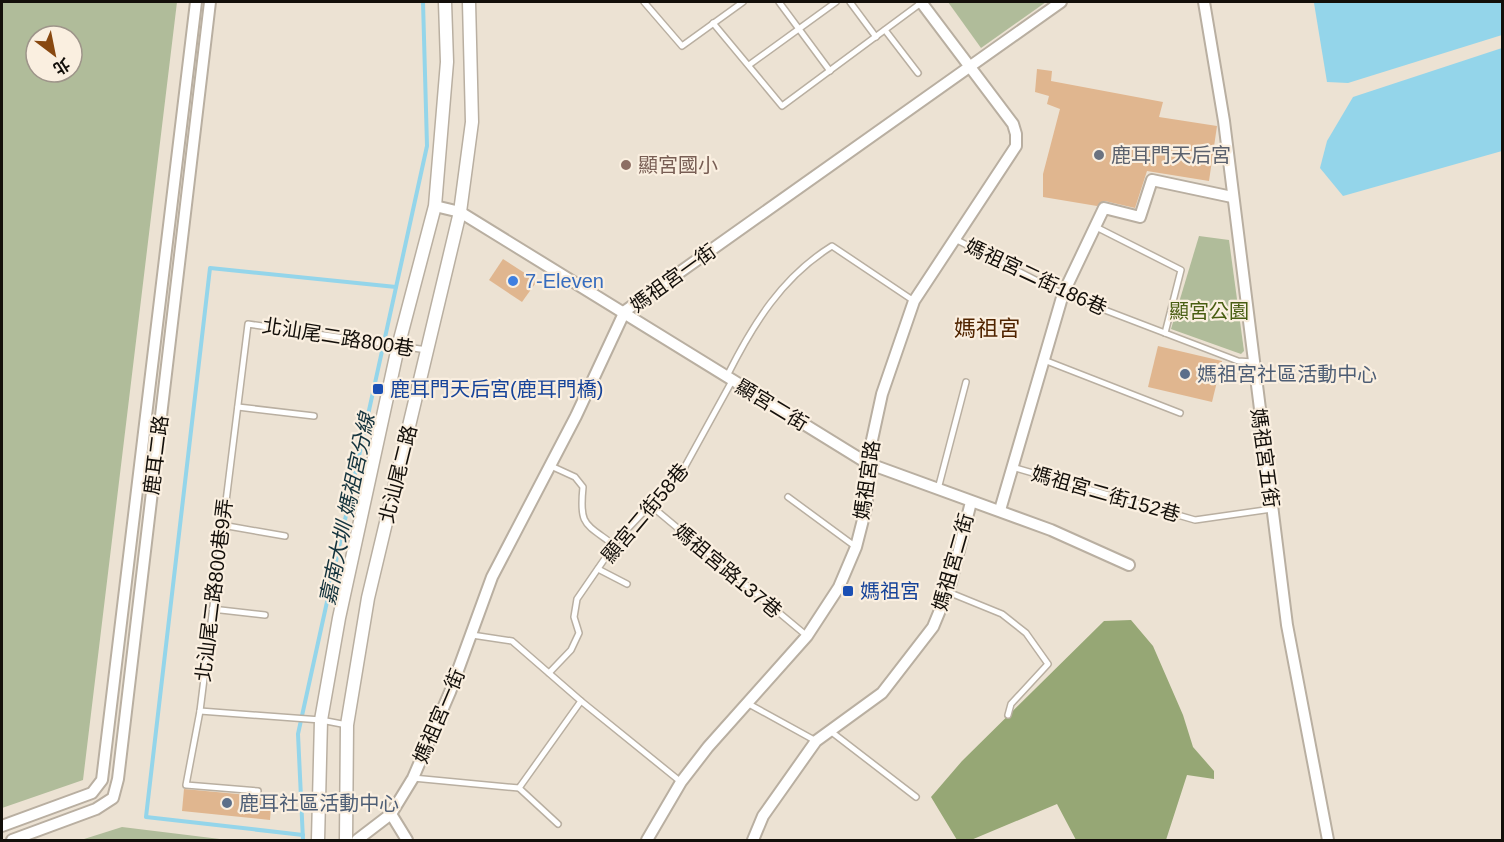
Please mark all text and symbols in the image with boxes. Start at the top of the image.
north arrow [24,24,84,84]
text: 北 [50,55,73,78]
place label: 鹿耳門天后宮 [1111,144,1231,166]
marker: 鹿耳門天后宮 [1092,148,1106,162]
place label: 顯宮國小 [638,154,718,176]
marker: 顯宮國小 [619,158,633,172]
street label: 媽祖宮二街186巷 [962,235,1110,319]
street label: 媽祖宮一街 [626,240,720,316]
place label: 7-Eleven [525,270,604,292]
marker: 7-Eleven [506,274,520,288]
park label: 顯宮公園 [1169,300,1249,322]
street label: 北汕尾二路800巷 [261,314,415,360]
district label: 媽祖宮 [954,316,1020,341]
place label: 媽祖宮社區活動中心 [1197,363,1377,385]
marker: 媽祖宮社區活動中心 [1178,367,1192,381]
street label: 顯宮二街 [732,375,812,435]
place label: 鹿耳門天后宮(鹿耳門橋) [390,378,603,400]
marker: 鹿耳門天后宮(鹿耳門橋) [371,382,385,396]
street label: 媽祖宮五街 [1247,407,1283,509]
water label: 嘉南大圳 媽祖宮分線 [315,409,379,607]
street label: 鹿耳二路 [140,414,172,496]
street label: 北汕尾二路 [375,423,421,525]
street label: 媽祖宮路 [851,439,883,521]
street label: 顯宮二街58巷 [597,459,693,567]
street label: 媽祖宮二街152巷 [1029,462,1183,526]
street label: 北汕尾二路800巷9弄 [192,497,236,683]
street label: 媽祖宮二街 [929,511,977,613]
street label: 媽祖宮路137巷 [670,520,786,622]
place label: 媽祖宮 [860,580,920,602]
marker: 媽祖宮 [841,584,855,598]
street label: 媽祖宮一街 [409,666,469,766]
place label: 鹿耳社區活動中心 [239,792,399,814]
marker: 鹿耳社區活動中心 [220,796,234,810]

